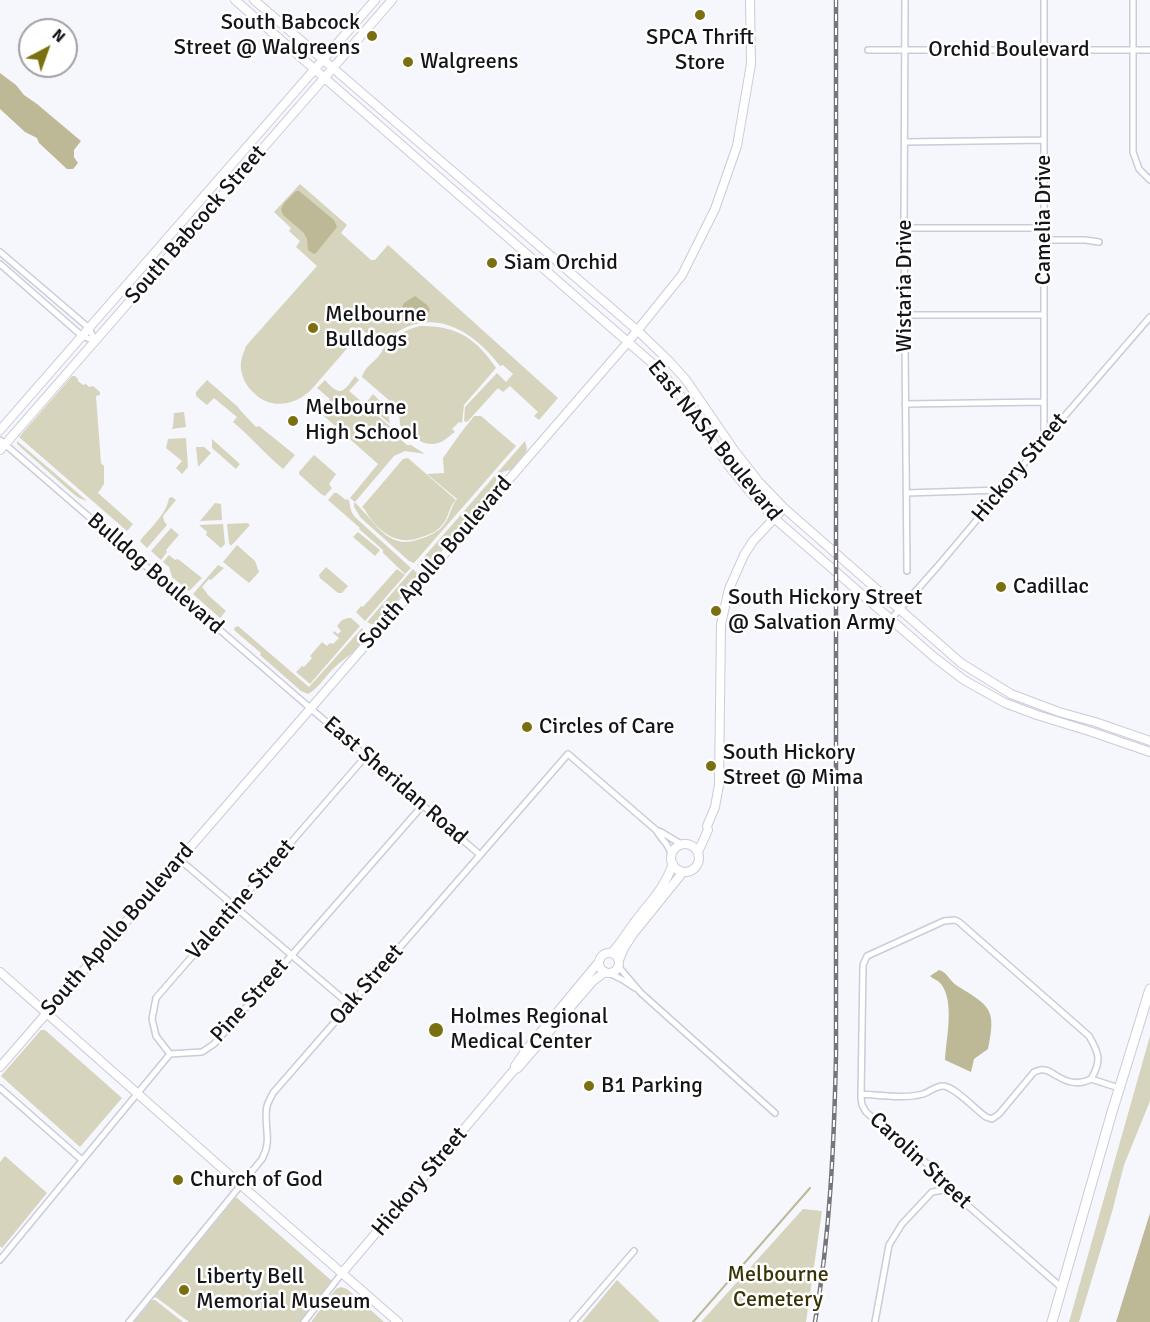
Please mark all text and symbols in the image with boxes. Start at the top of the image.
marker: SPCA Thrift Store [693,8,707,22]
place label: South Babcock Street @ Walgreens [174,10,360,62]
north arrow [18,18,78,78]
text: N [48,25,69,47]
place label: SPCA Thrift Store [646,25,754,76]
marker: South Babcock Street @ Walgreens [365,29,379,43]
street label: Orchid Boulevard [928,37,1090,63]
place label: Walgreens [420,49,518,75]
marker: Walgreens [401,55,415,69]
street label: South Babcock Street [120,140,272,310]
street label: Camelia Drive [1031,155,1057,285]
street label: Wistaria Drive [892,220,918,352]
place label: Siam Orchid [504,250,618,276]
marker: Siam Orchid [485,256,499,270]
place label: Melbourne Bulldogs [325,302,426,354]
marker: Melbourne Bulldogs [306,321,320,335]
street label: East NASA Boulevard [641,355,787,527]
place label: Melbourne High School [305,395,418,446]
street label: Hickory Street [967,408,1073,528]
marker: Melbourne High School [286,414,300,428]
street label: South Apollo Boulevard [354,471,518,655]
street label: Bulldog Boulevard [81,508,229,640]
place label: Cadillac [1013,574,1089,600]
marker: Cadillac [994,580,1008,594]
place label: South Hickory Street @ Salvation Army [728,585,923,636]
marker: South Hickory Street @ Salvation Army [709,604,723,618]
street label: East Sheridan Road [318,711,472,851]
place label: Circles of Care [539,714,674,740]
marker: Circles of Care [520,720,534,734]
place label: South Hickory Street @ Mima [723,740,863,792]
marker: South Hickory Street @ Mima [704,759,718,773]
street label: Valentine Street [181,834,301,966]
street label: South Apollo Boulevard [36,838,200,1022]
street label: Oak Street [325,939,409,1031]
street label: Pine Street [206,954,294,1048]
place label: Holmes Regional Medical Center [450,1004,608,1056]
marker: Holmes Regional Medical Center [427,1021,445,1039]
place label: B1 Parking [601,1073,703,1099]
marker: B1 Parking [582,1079,596,1093]
street label: Carolin Street [864,1107,976,1215]
street label: Hickory Street [367,1122,473,1242]
place label: Church of God [190,1167,323,1193]
marker: Church of God [171,1173,185,1187]
park label: Melbourne Cemetery [727,1262,829,1314]
place label: Liberty Bell Memorial Museum [196,1264,371,1316]
marker: Liberty Bell Memorial Museum [177,1283,191,1297]

